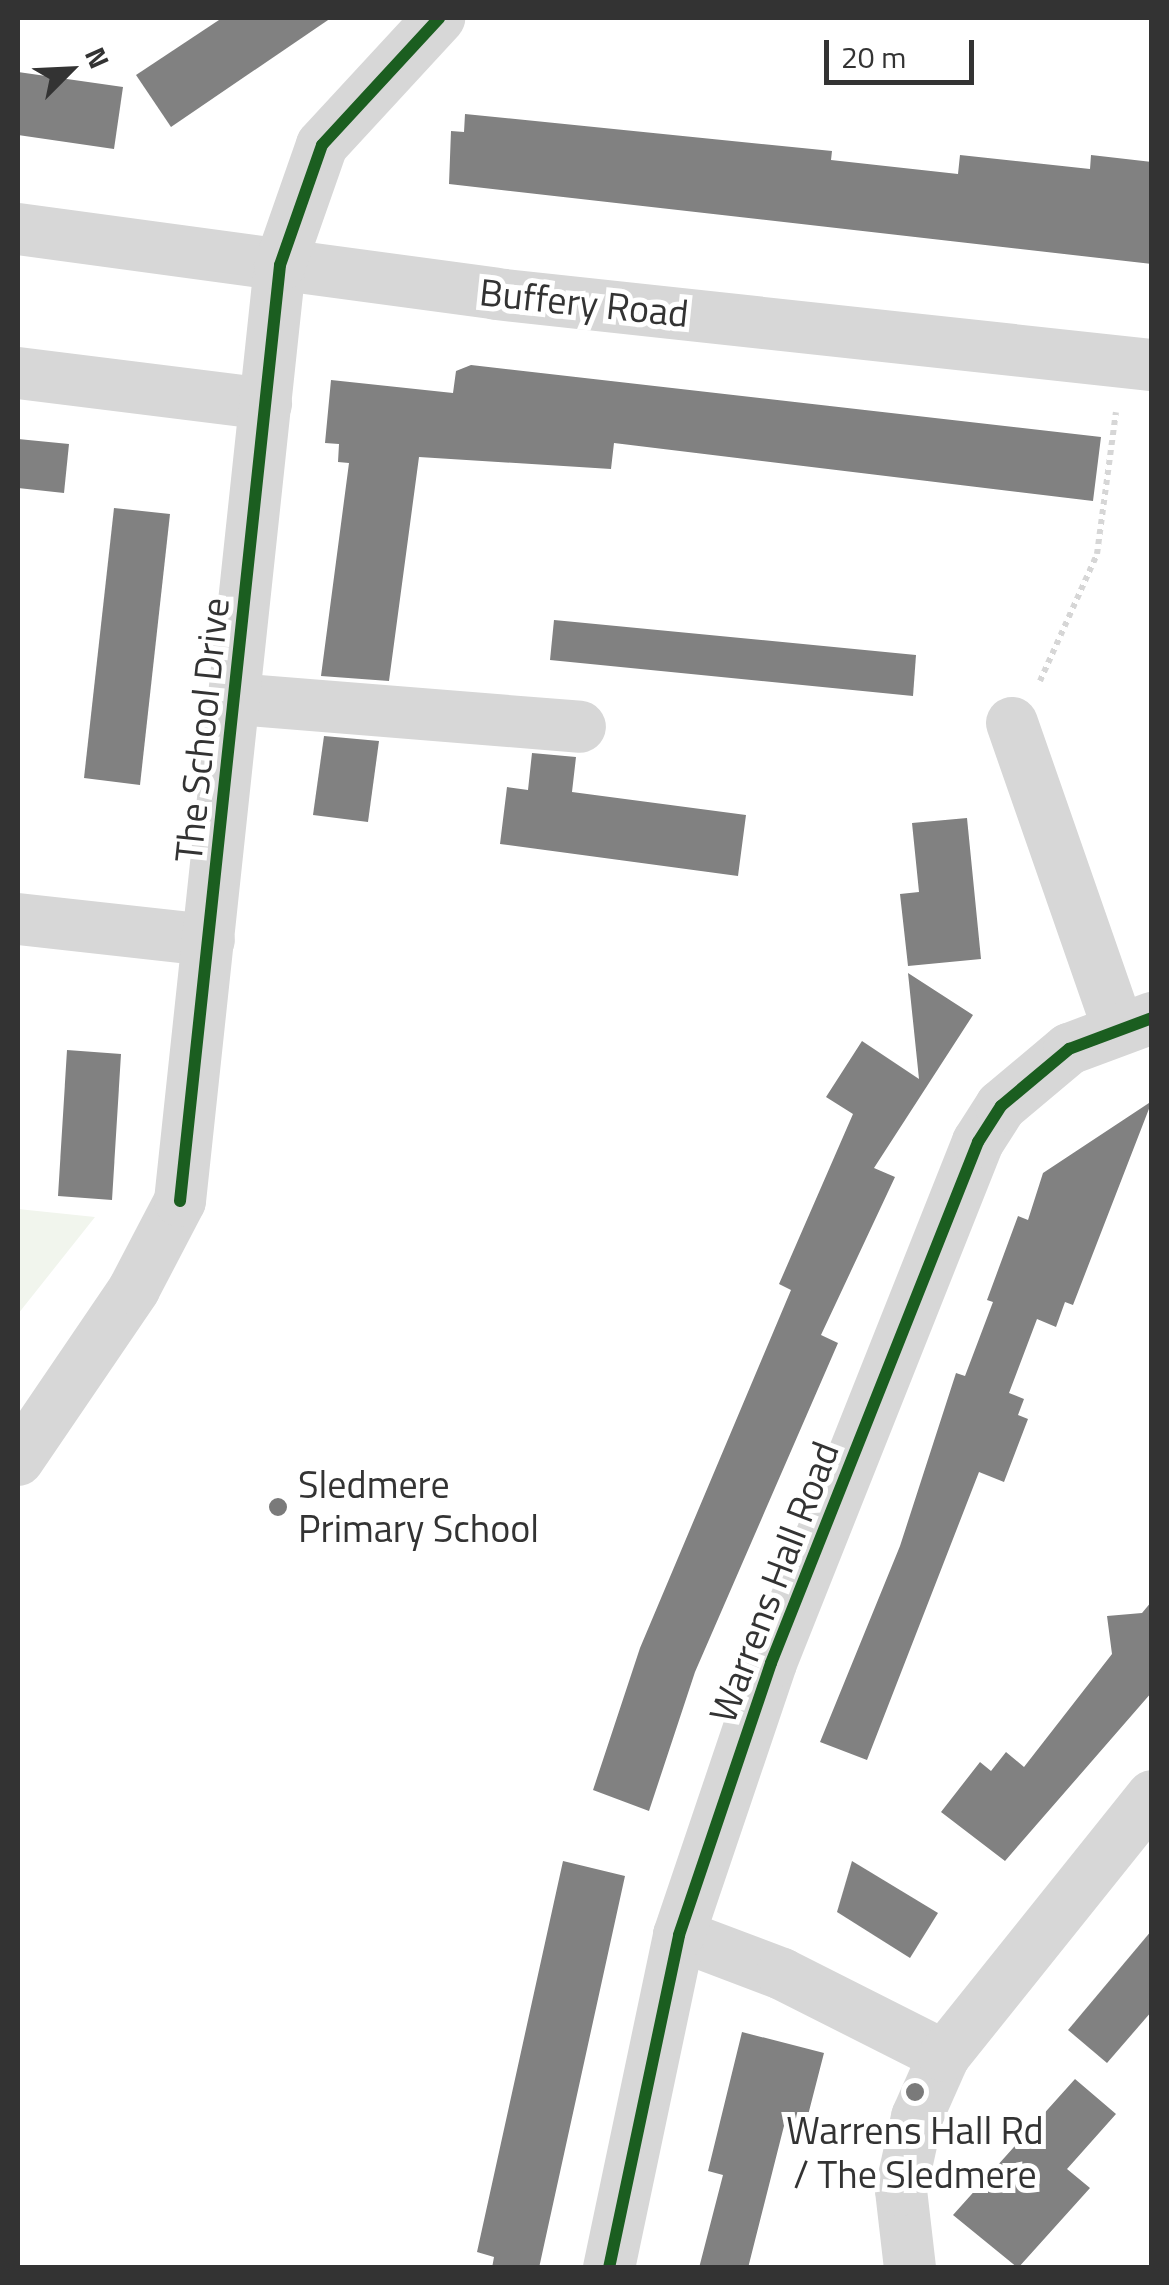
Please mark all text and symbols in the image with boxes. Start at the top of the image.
north arrow [20,20,120,120]
scale bar [829,20,979,82]
text: 20 m [841,34,906,80]
text: N [74,40,121,75]
street label: Buffery Road [477,269,691,337]
street label: The School Drive [165,595,239,865]
street label: Warrens Hall Road [700,1435,848,1729]
place label: Sledmere Primary School [298,1462,539,1552]
marker: Sledmere Primary School [267,1496,289,1518]
marker: Warrens Hall Rd / The Sledmere [904,2081,926,2103]
place label: Warrens Hall Rd / The Sledmere [786,2108,1044,2198]

